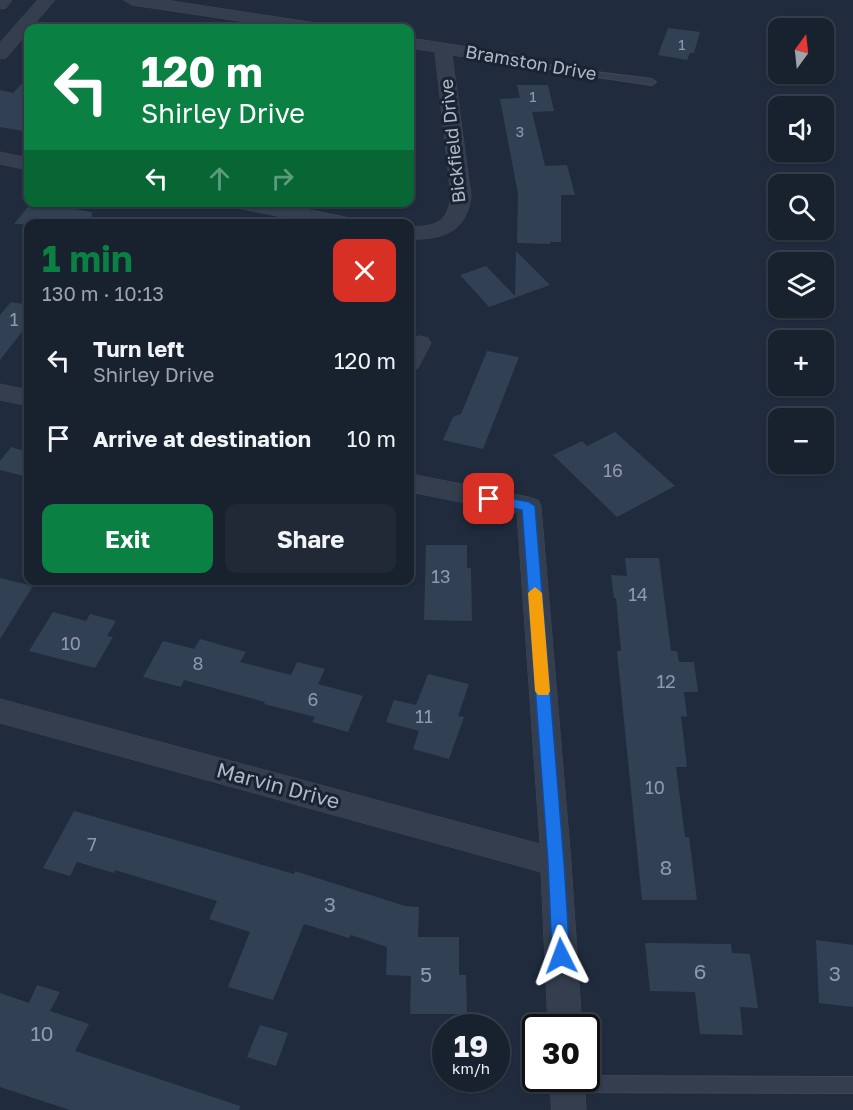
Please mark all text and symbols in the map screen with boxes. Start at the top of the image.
north arrow [768,18,834,84]
map controls [768,18,834,474]
house number: 1 [678,35,686,53]
street label: Bramston Drive [464,40,598,84]
text: 120 m [141,46,263,96]
icon: left [42,48,120,126]
street label: Bickfield Drive [435,78,469,204]
house number: 1 [529,87,537,105]
button: sound [768,96,834,162]
text: Shirley Drive [141,97,305,129]
house number: 3 [516,122,524,140]
icon: left [140,162,173,195]
icon: ahead [203,162,236,195]
icon: right [266,162,299,195]
button: search [768,174,834,240]
text: 1 min [42,237,133,280]
button: close [333,239,396,302]
button: layers [768,252,834,318]
text: 130 m · 10:13 [42,281,164,305]
house number: 1 [10,308,19,330]
button: + [768,330,834,396]
text: Turn left [93,335,184,362]
icon: left [42,344,75,377]
text: 120 m [334,347,396,374]
text: Shirley Drive [93,362,214,386]
button: − [768,408,834,474]
icon: arrive [42,422,75,455]
text: Arrive at destination [93,425,311,452]
text: 10 m [347,425,396,452]
house number: 16 [603,459,623,481]
pin [463,473,514,524]
icon: arrive [472,482,505,515]
button: Exit [42,504,213,573]
button: Share [225,504,396,573]
house number: 13 [431,565,451,587]
house number: 14 [628,583,648,605]
house number: 10 [61,632,81,654]
house number: 8 [193,652,203,674]
house number: 12 [656,670,676,692]
house number: 6 [308,688,318,710]
house number: 11 [415,705,433,727]
street label: Marvin Drive [214,756,343,814]
house number: 10 [645,776,665,798]
house number: 7 [87,833,97,855]
house number: 8 [660,854,672,880]
house number: 3 [324,891,336,917]
position arrow [529,924,593,988]
house number: 6 [694,958,706,984]
house number: 3 [829,960,841,986]
house number: 5 [420,961,432,987]
speed limit sign: 30 [522,1014,600,1092]
house number: 10 [30,1020,54,1046]
text: 19 [454,1028,488,1064]
text: km/h [452,1059,490,1077]

